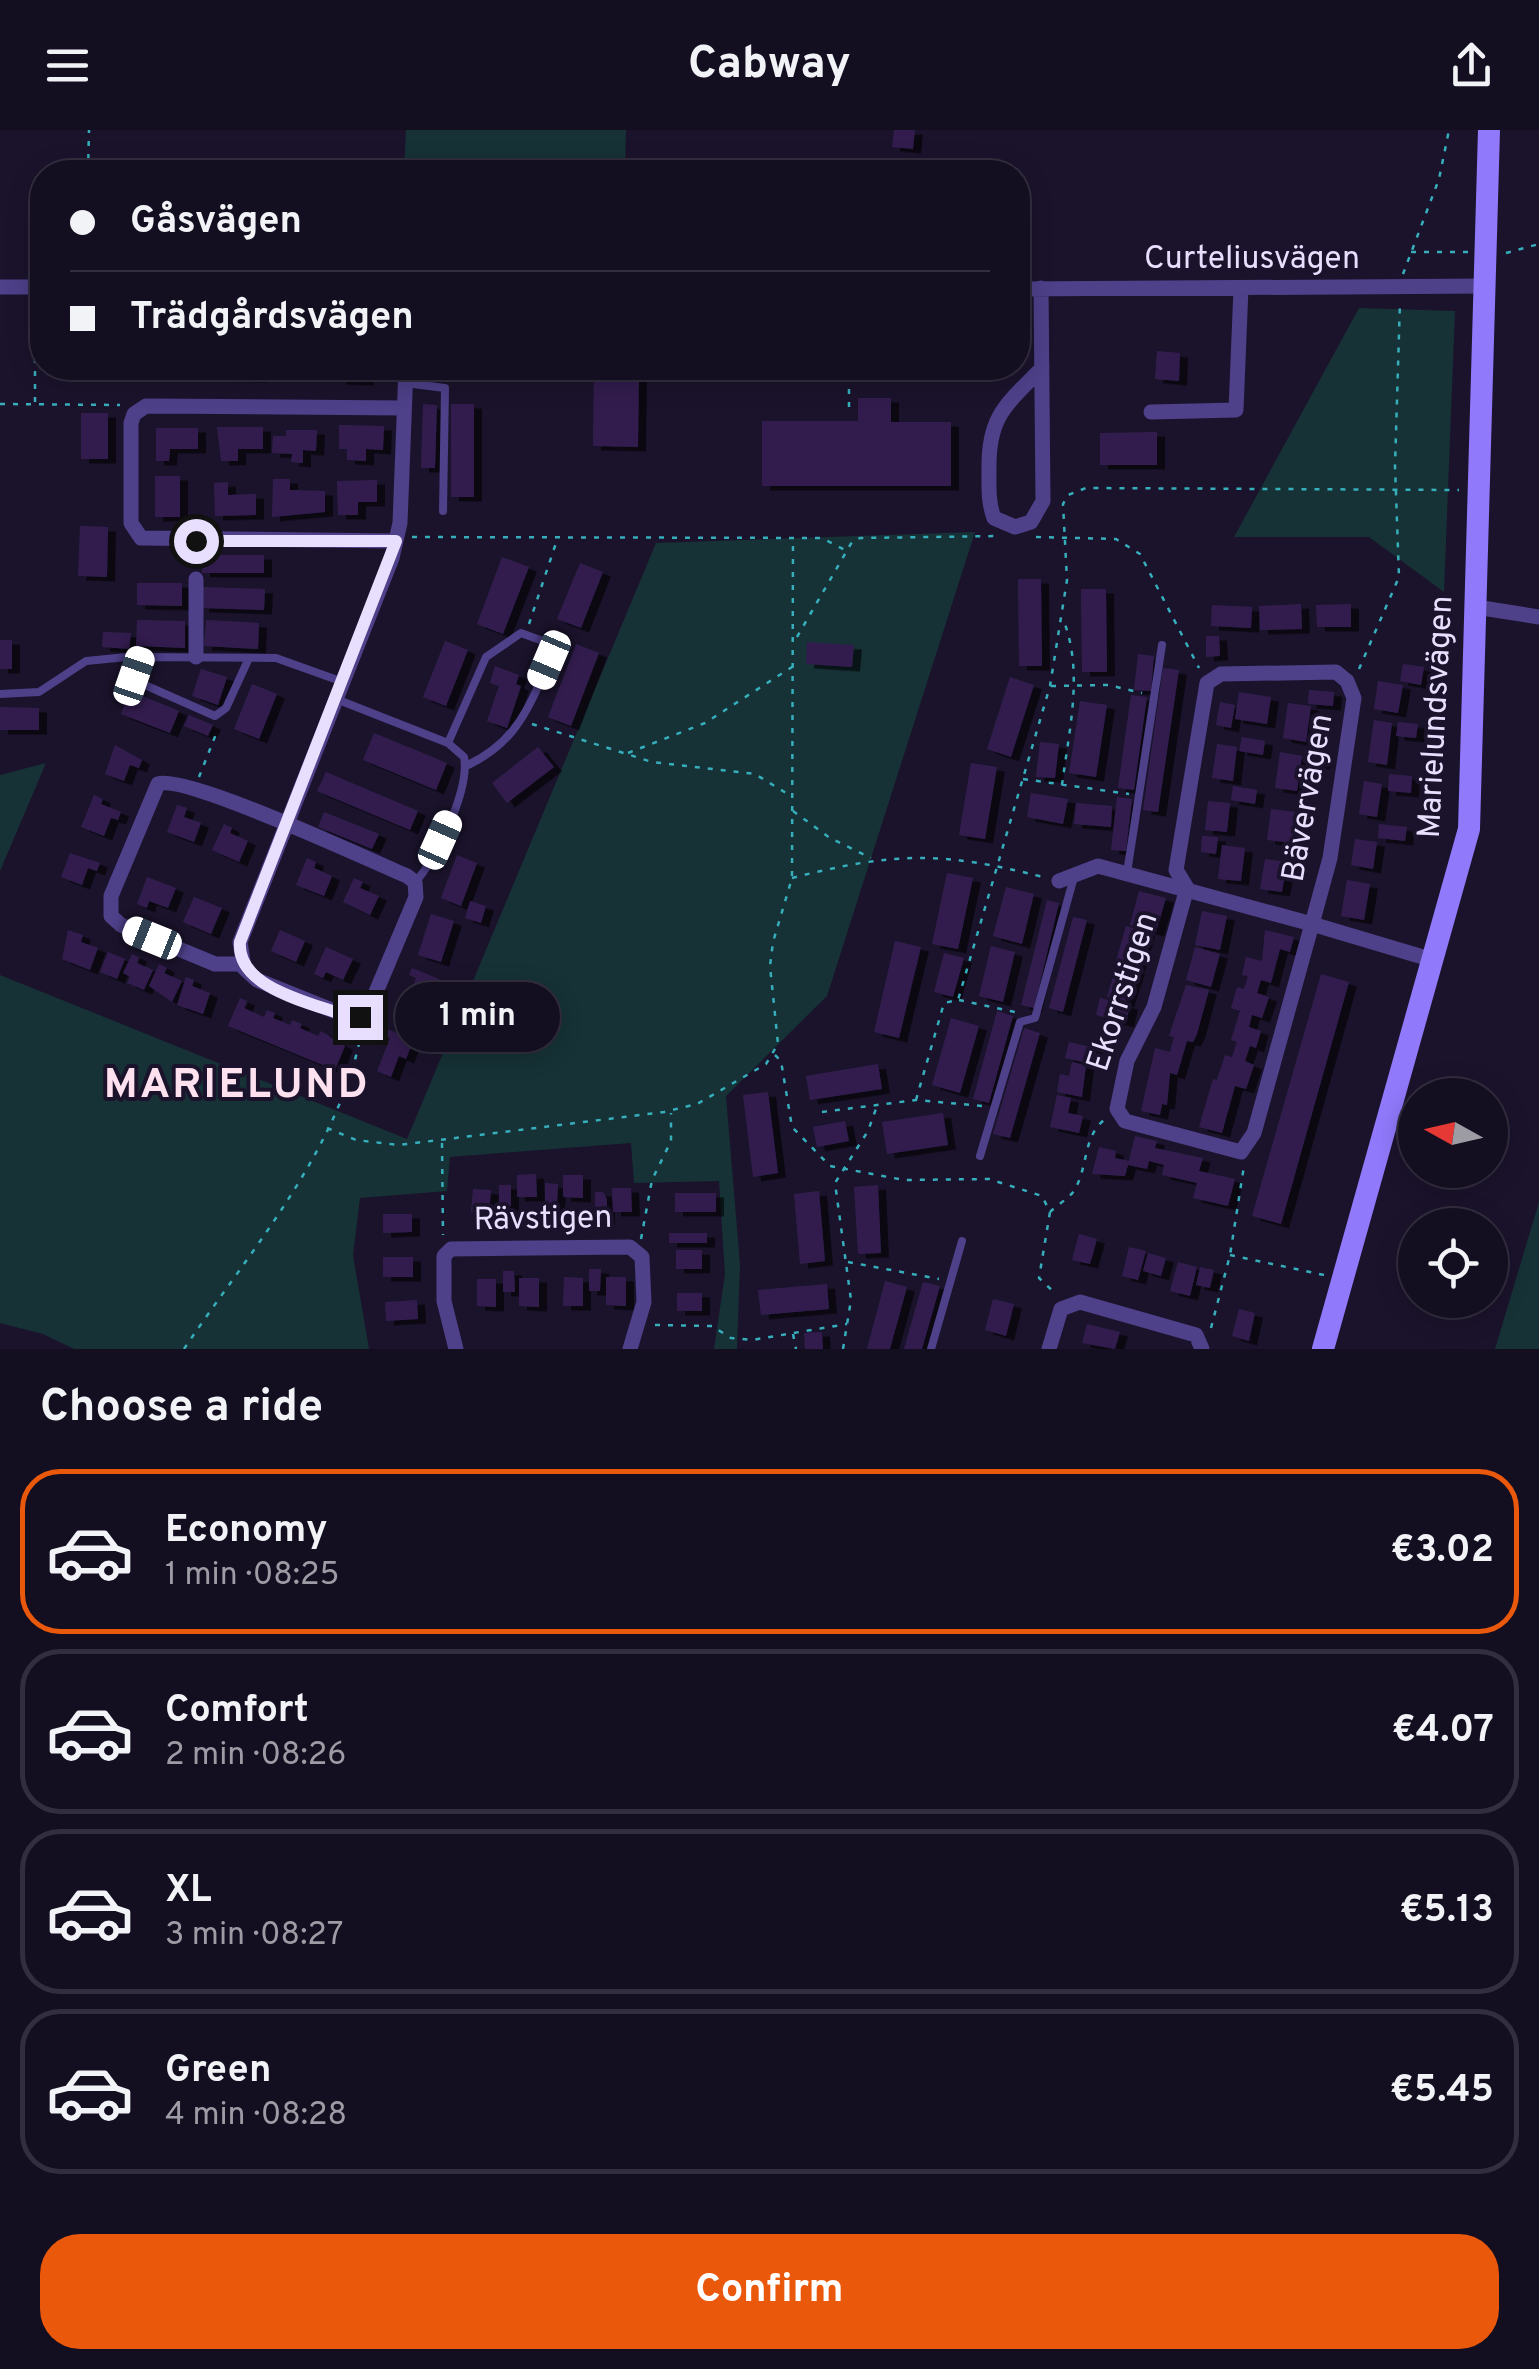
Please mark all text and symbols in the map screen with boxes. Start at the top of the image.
text: Cabway [688,37,851,94]
icon: menu [40,38,95,93]
icon: share [1444,38,1499,93]
text: Gåsvägen [130,198,302,247]
street label: Curteliusvägen [1144,240,1360,280]
text: Trädgårdsvägen [130,294,414,343]
route start [174,519,219,564]
street label: Marielundsvägen [1411,595,1463,839]
car [523,627,575,693]
car [110,643,158,709]
street label: Bävervägen [1275,711,1343,885]
car [414,806,466,874]
street label: Ekorrstigen [1079,907,1169,1077]
car [119,913,185,963]
callout: 1 min [395,982,560,1052]
route end [338,995,383,1040]
text: 1 min [439,997,516,1037]
district label: MARIELUND [104,1060,370,1113]
north arrow [1398,1078,1508,1188]
map controls [1398,1078,1508,1318]
street label: Rävstigen [473,1199,613,1241]
button: locate [1398,1208,1508,1318]
text: Choose a ride [40,1380,323,1437]
icon: car [45,1507,135,1597]
text: Economy [165,1507,327,1556]
text: €3.02 [1391,1527,1494,1576]
text: 1 min · 08:25 [165,1556,340,1596]
icon: car [45,1687,135,1777]
text: Comfort [165,1687,309,1736]
text: €4.07 [1392,1707,1494,1756]
text: 2 min · 08:26 [165,1736,346,1776]
icon: car [45,1867,135,1957]
text: XL [165,1867,212,1916]
text: €5.13 [1399,1887,1494,1936]
text: 3 min · 08:27 [165,1916,343,1956]
icon: car [45,2047,135,2137]
text: Green [165,2047,271,2096]
text: €5.45 [1390,2067,1494,2116]
text: 4 min · 08:28 [165,2096,347,2136]
button: Confirm [40,2234,1499,2349]

